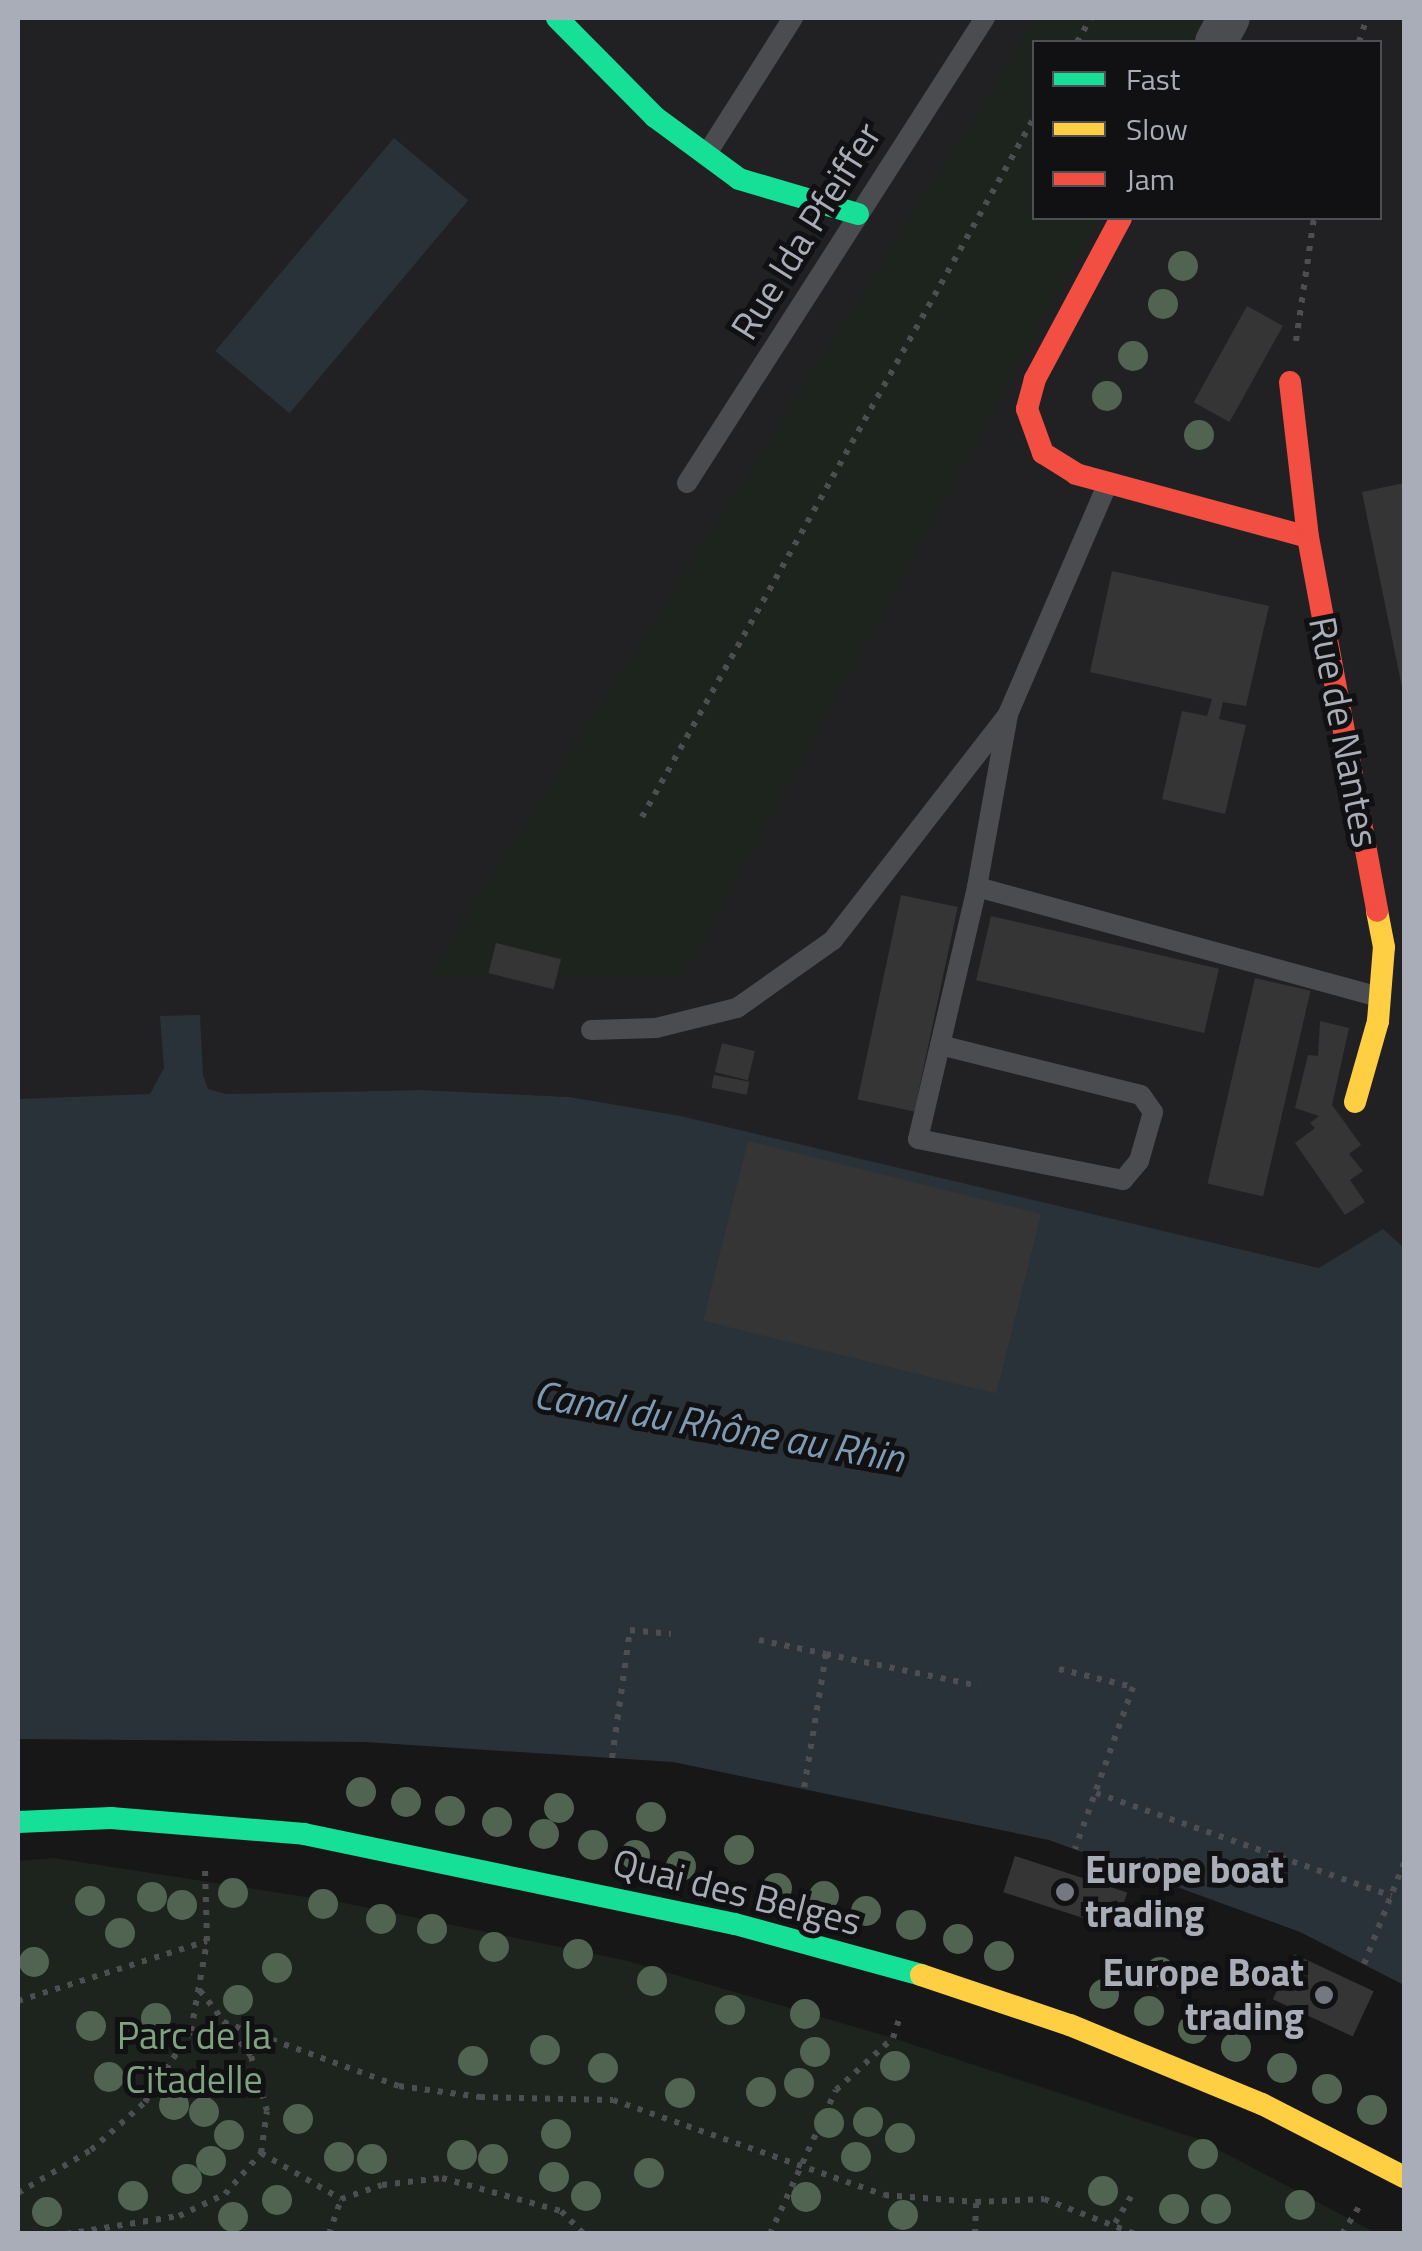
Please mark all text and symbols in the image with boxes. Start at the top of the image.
legend [1032,40,1382,220]
text: Fast [1126,56,1180,102]
text: Slow [1126,106,1188,152]
street label: Rue Ida Pfeiffer [721,114,891,348]
text: Jam [1126,156,1175,202]
street label: Rue de Nantes [1299,613,1389,851]
water label: Canal du Rhône au Rhin [530,1370,908,1482]
street label: Quai des Belges [608,1839,866,1945]
place label: Europe boat trading [1085,1847,1284,1936]
marker: Europe boat trading [1054,1881,1076,1903]
place label: Europe Boat trading [1103,1950,1304,2040]
marker: Europe Boat trading [1313,1984,1335,2006]
park label: Parc de la Citadelle [117,2013,271,2102]

